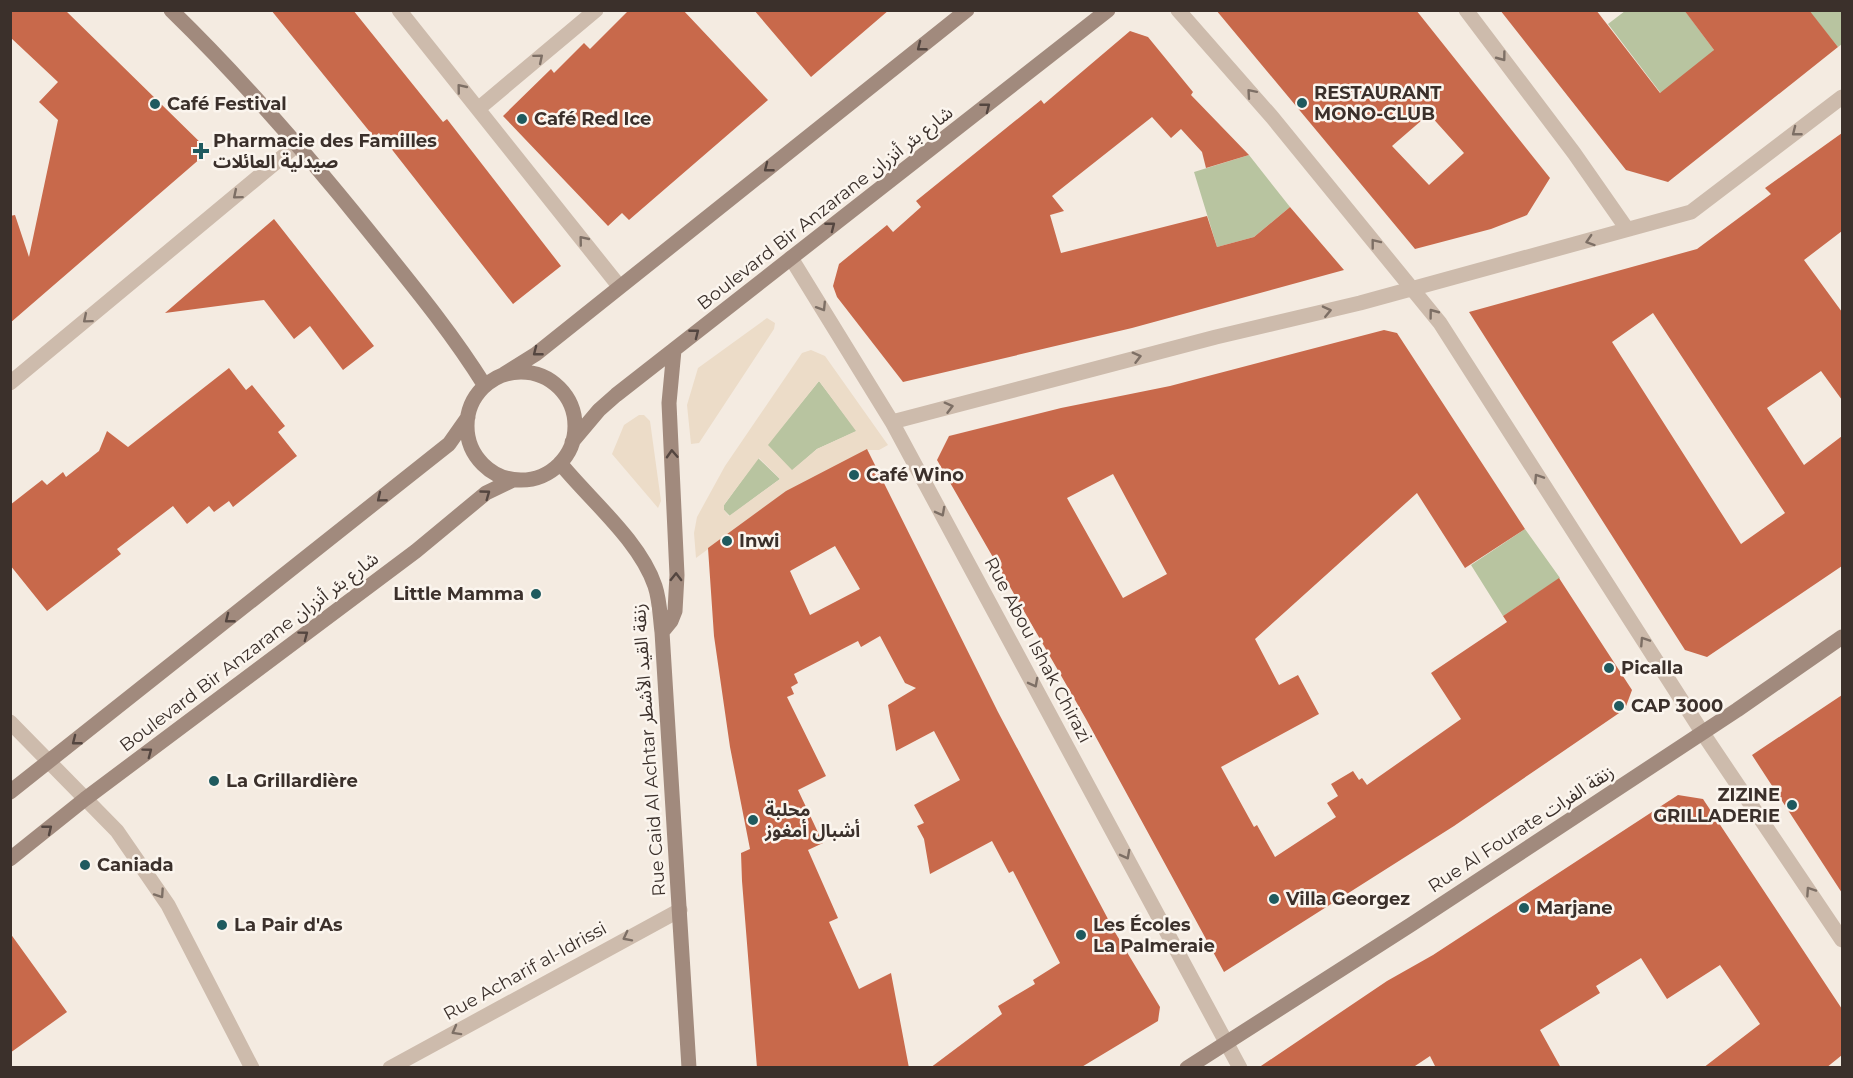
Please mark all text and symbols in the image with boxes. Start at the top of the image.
one-way arrow [916,39,927,50]
one-way arrow [1495,50,1506,61]
one-way arrow [532,54,543,65]
place label: RESTAURANT MONO-CLUB [1314,82,1442,125]
one-way arrow [458,84,469,95]
one-way arrow [1247,89,1258,100]
place label: Café Festival [167,93,287,115]
marker: RESTAURANT MONO-CLUB [1295,96,1309,110]
marker: Café Festival [148,97,162,111]
street label: Boulevard Bir Anzarane شارع بئر أنزران [693,101,959,317]
one-way arrow [979,104,990,115]
place label: Café Red Ice [534,108,651,130]
marker: Café Red Ice [515,112,529,126]
one-way arrow [1791,125,1802,136]
place label: Pharmacie des Familles صيدلية العائلات [213,130,437,173]
marker: Pharmacie des Familles صيدلية العائلات [194,144,208,158]
one-way arrow [764,161,775,172]
one-way arrow [233,188,244,199]
one-way arrow [825,223,836,234]
one-way arrow [1585,234,1596,246]
one-way arrow [580,236,591,247]
one-way arrow [1371,239,1382,250]
one-way arrow [814,301,826,311]
one-way arrow [1321,305,1331,318]
one-way arrow [1429,309,1440,320]
one-way arrow [83,312,94,323]
one-way arrow [689,329,700,340]
one-way arrow [533,345,544,356]
one-way arrow [1131,352,1142,364]
one-way arrow [943,401,953,414]
one-way arrow [665,450,678,459]
place label: Café Wino [866,464,964,486]
marker: Café Wino [847,468,861,482]
one-way arrow [1533,474,1545,484]
one-way arrow [480,490,491,501]
one-way arrow [377,491,388,502]
one-way arrow [934,506,945,516]
place label: Inwi [739,530,779,552]
marker: Inwi [720,534,734,548]
street label: Boulevard Bir Anzarane شارع بئر أنزران [115,547,384,759]
street label: Rue Abou Ishak Chirazi [980,553,1096,747]
one-way arrow [670,573,682,582]
place label: Little Mamma [393,583,524,605]
marker: Little Mamma [529,587,543,601]
street label: Rue Caid Al Achtar زنقة القيد الأشطر [628,603,670,897]
one-way arrow [225,612,236,623]
one-way arrow [298,631,309,642]
one-way arrow [1640,637,1651,648]
place label: Picalla [1621,657,1683,679]
marker: Picalla [1602,661,1616,675]
one-way arrow [1027,677,1038,688]
place label: CAP 3000 [1631,695,1723,717]
marker: CAP 3000 [1612,699,1626,713]
one-way arrow [72,733,83,744]
one-way arrow [142,748,153,759]
street label: Rue Al Fourate زنقة الفرات [1424,761,1618,897]
place label: La Grillardière [226,770,358,792]
marker: La Grillardière [207,774,221,788]
place label: ZIZINE GRILLADERIE [1653,784,1780,827]
marker: ZIZINE GRILLADERIE [1785,798,1799,812]
place label: محلبة أشبال أمغوز [764,799,860,842]
marker: محلبة أشبال أمغوز [746,813,760,827]
one-way arrow [41,826,52,837]
one-way arrow [1119,849,1130,860]
place label: Caniada [97,854,174,876]
marker: Caniada [78,858,92,872]
one-way arrow [153,887,164,898]
one-way arrow [1806,887,1817,898]
place label: Villa Georgez [1285,888,1410,910]
marker: Villa Georgez [1267,892,1281,906]
place label: Marjane [1536,897,1613,919]
marker: Marjane [1517,901,1531,915]
place label: La Pair d'As [234,914,343,936]
place label: Les Écoles La Palmeraie [1093,914,1215,957]
street label: Rue Acharif al-Idrissi [439,917,611,1025]
marker: La Pair d'As [215,918,229,932]
marker: Les Écoles La Palmeraie [1074,928,1088,942]
one-way arrow [623,930,634,941]
one-way arrow [452,1024,463,1035]

